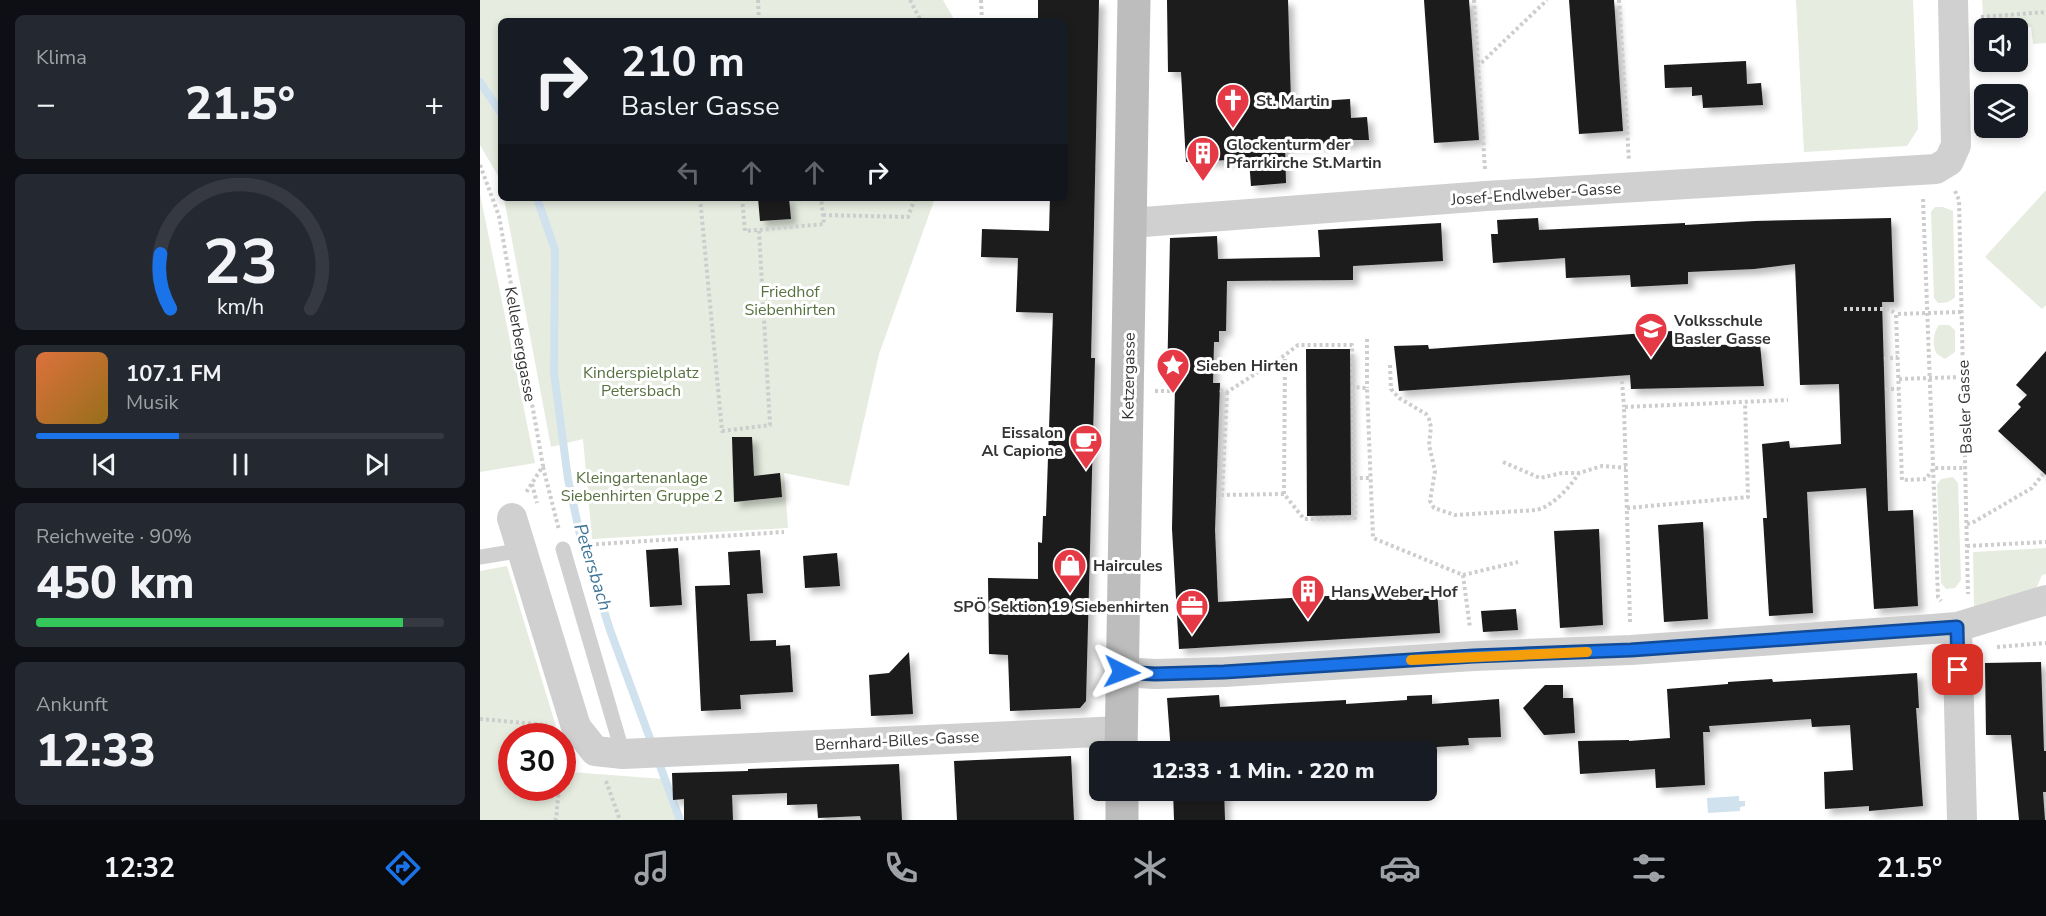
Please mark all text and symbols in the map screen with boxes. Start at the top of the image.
map controls [1974,18,2028,138]
button: sound [1974,18,2028,72]
text: 210 m [621,34,745,91]
icon: right [522,42,600,120]
text: Klima [36,44,87,71]
text: 21.5° [185,74,295,135]
text: − [36,82,56,127]
text: + [424,82,444,127]
church icon: St. Martin [1215,82,1251,129]
button: layers [1974,84,2028,138]
text: Basler Gasse [621,88,780,125]
place label: St. Martin [1256,90,1330,112]
place label: Glockenturm der Pfarrkirche St.Martin [1226,134,1382,174]
building icon: Glockenturm der Pfarrkirche St.Martin [1185,135,1221,182]
icon: left [672,156,705,189]
icon: ahead [735,156,768,189]
icon: ahead [798,156,831,189]
icon: right [861,156,894,189]
street label: Josef-Endlweber-Gasse [1449,177,1622,211]
text: 23 [203,220,277,305]
park label: Friedhof Siebenhirten [744,281,836,321]
street label: Kellerberggasse [499,285,541,403]
text: km/h [216,292,264,322]
place label: Volksschule Basler Gasse [1673,310,1771,350]
school or university icon: Volksschule Basler Gasse [1633,311,1669,358]
street label: Ketzergasse [1117,332,1141,420]
place icon: Sieben Hirten [1155,347,1191,394]
place label: Sieben Hirten [1196,355,1298,377]
text: 107.1 FM [126,359,222,389]
street label: Basler Gasse [1952,360,1978,454]
park label: Kinderspielplatz Petersbach [583,362,699,402]
text: Musik [126,389,179,416]
place label: Eissalon Al Capione [981,422,1063,462]
cafe icon: Eissalon Al Capione [1068,423,1104,470]
icon: previous [88,448,121,481]
icon: pause [224,448,257,481]
icon: next [360,448,393,481]
park label: Kleingartenanlage Siebenhirten Gruppe 2 [561,467,723,507]
water label: Petersbach [568,520,618,614]
text: Reichweite · 90% [36,523,192,550]
shop icon: Haircules [1052,547,1088,594]
text: 450 km [36,553,195,614]
place label: Haircules [1093,555,1163,577]
building icon: Hans Weber-Hof [1290,573,1326,620]
place label: Hans Weber-Hof [1331,581,1459,603]
office icon: SPÖ Sektion 19 Siebenhirten [1174,588,1210,635]
place label: SPÖ Sektion 19 Siebenhirten [953,596,1169,618]
position arrow [1090,640,1154,704]
pin [1932,644,1983,695]
icon: arrive [1941,653,1974,686]
text: Ankunft [36,691,108,718]
text: 12:33 [36,721,156,782]
speed limit sign: 30 [498,723,576,801]
street label: Bernhard-Billes-Gasse [814,726,980,756]
text: 12:33 · 1 Min. · 220 m [1152,756,1375,786]
icon: directions [382,847,424,889]
icon: music [631,847,673,889]
icon: phone [880,847,922,889]
icon: climate [1129,847,1171,889]
icon: car [1379,847,1421,889]
icon: filters [1628,847,1670,889]
text: 12:32 [104,850,175,887]
text: 21.5° [1877,850,1942,887]

